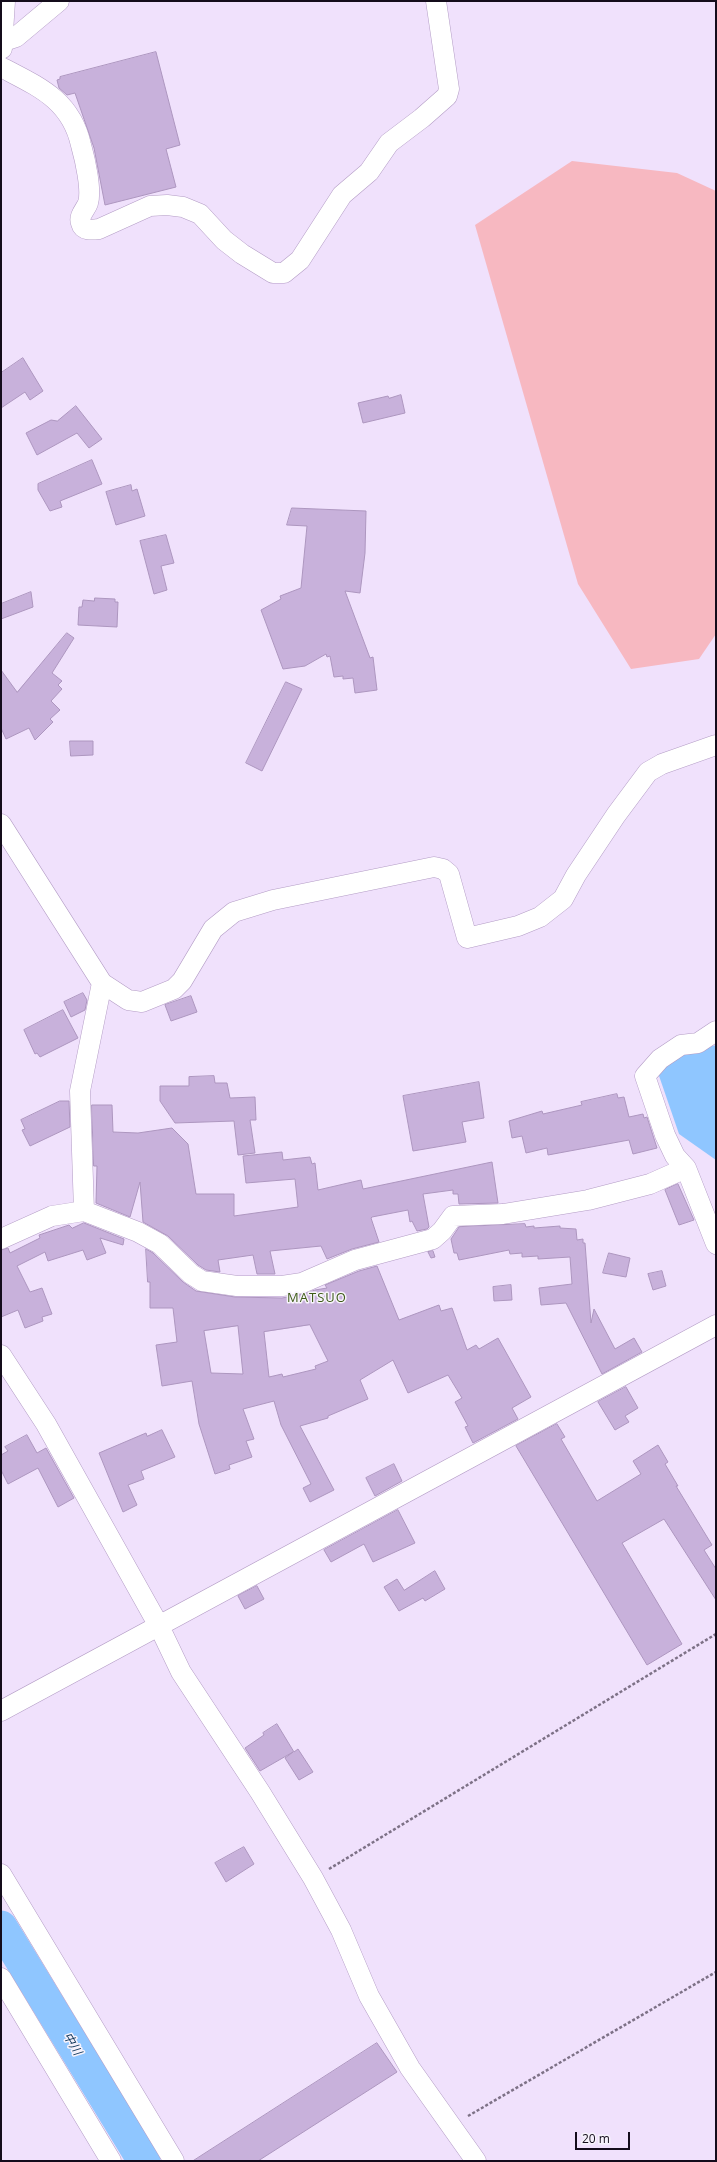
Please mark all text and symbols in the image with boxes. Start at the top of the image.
district label: MATSUO [287,1290,347,1306]
water label: 中川 [60,2030,84,2058]
scale bar [577,2124,632,2150]
text: 20 m [582,2130,610,2147]

